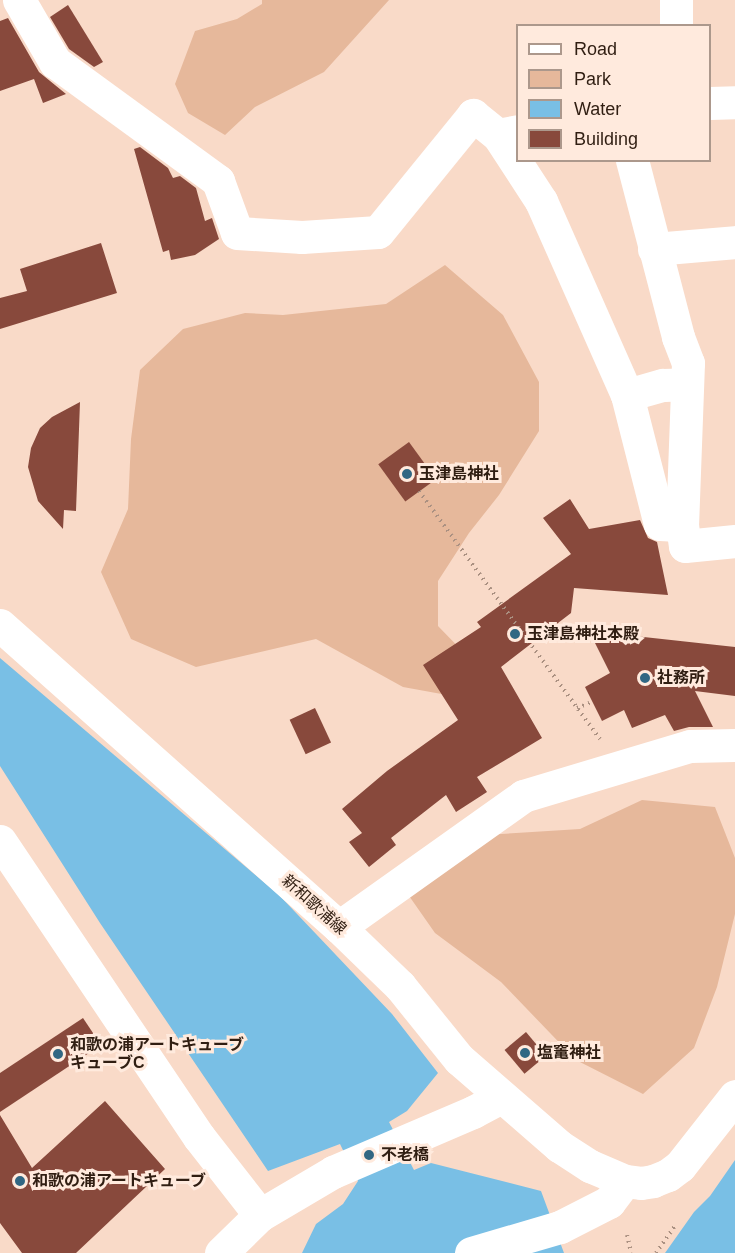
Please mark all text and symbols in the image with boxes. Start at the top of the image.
legend [516,24,711,162]
text: Road [574,39,617,59]
text: Park [574,69,611,89]
text: Water [574,99,621,119]
text: Building [574,129,638,149]
place label: 玉津島神社 [419,464,499,484]
marker: 玉津島神社 [400,467,414,481]
place label: 玉津島神社本殿 [527,624,639,644]
marker: 玉津島神社本殿 [508,627,522,641]
place label: 社務所 [657,668,705,688]
marker: 社務所 [638,671,652,685]
street label: 新和歌浦線 [278,871,350,939]
place label: 和歌の浦アートキューブ キューブC [70,1035,245,1073]
place label: 塩竃神社 [537,1043,601,1063]
marker: 塩竃神社 [518,1046,532,1060]
marker: 和歌の浦アートキューブ キューブC [51,1047,65,1061]
place label: 不老橋 [381,1145,429,1165]
marker: 不老橋 [362,1148,376,1162]
place label: 和歌の浦アートキューブ [32,1171,207,1191]
marker: 和歌の浦アートキューブ [13,1174,27,1188]

